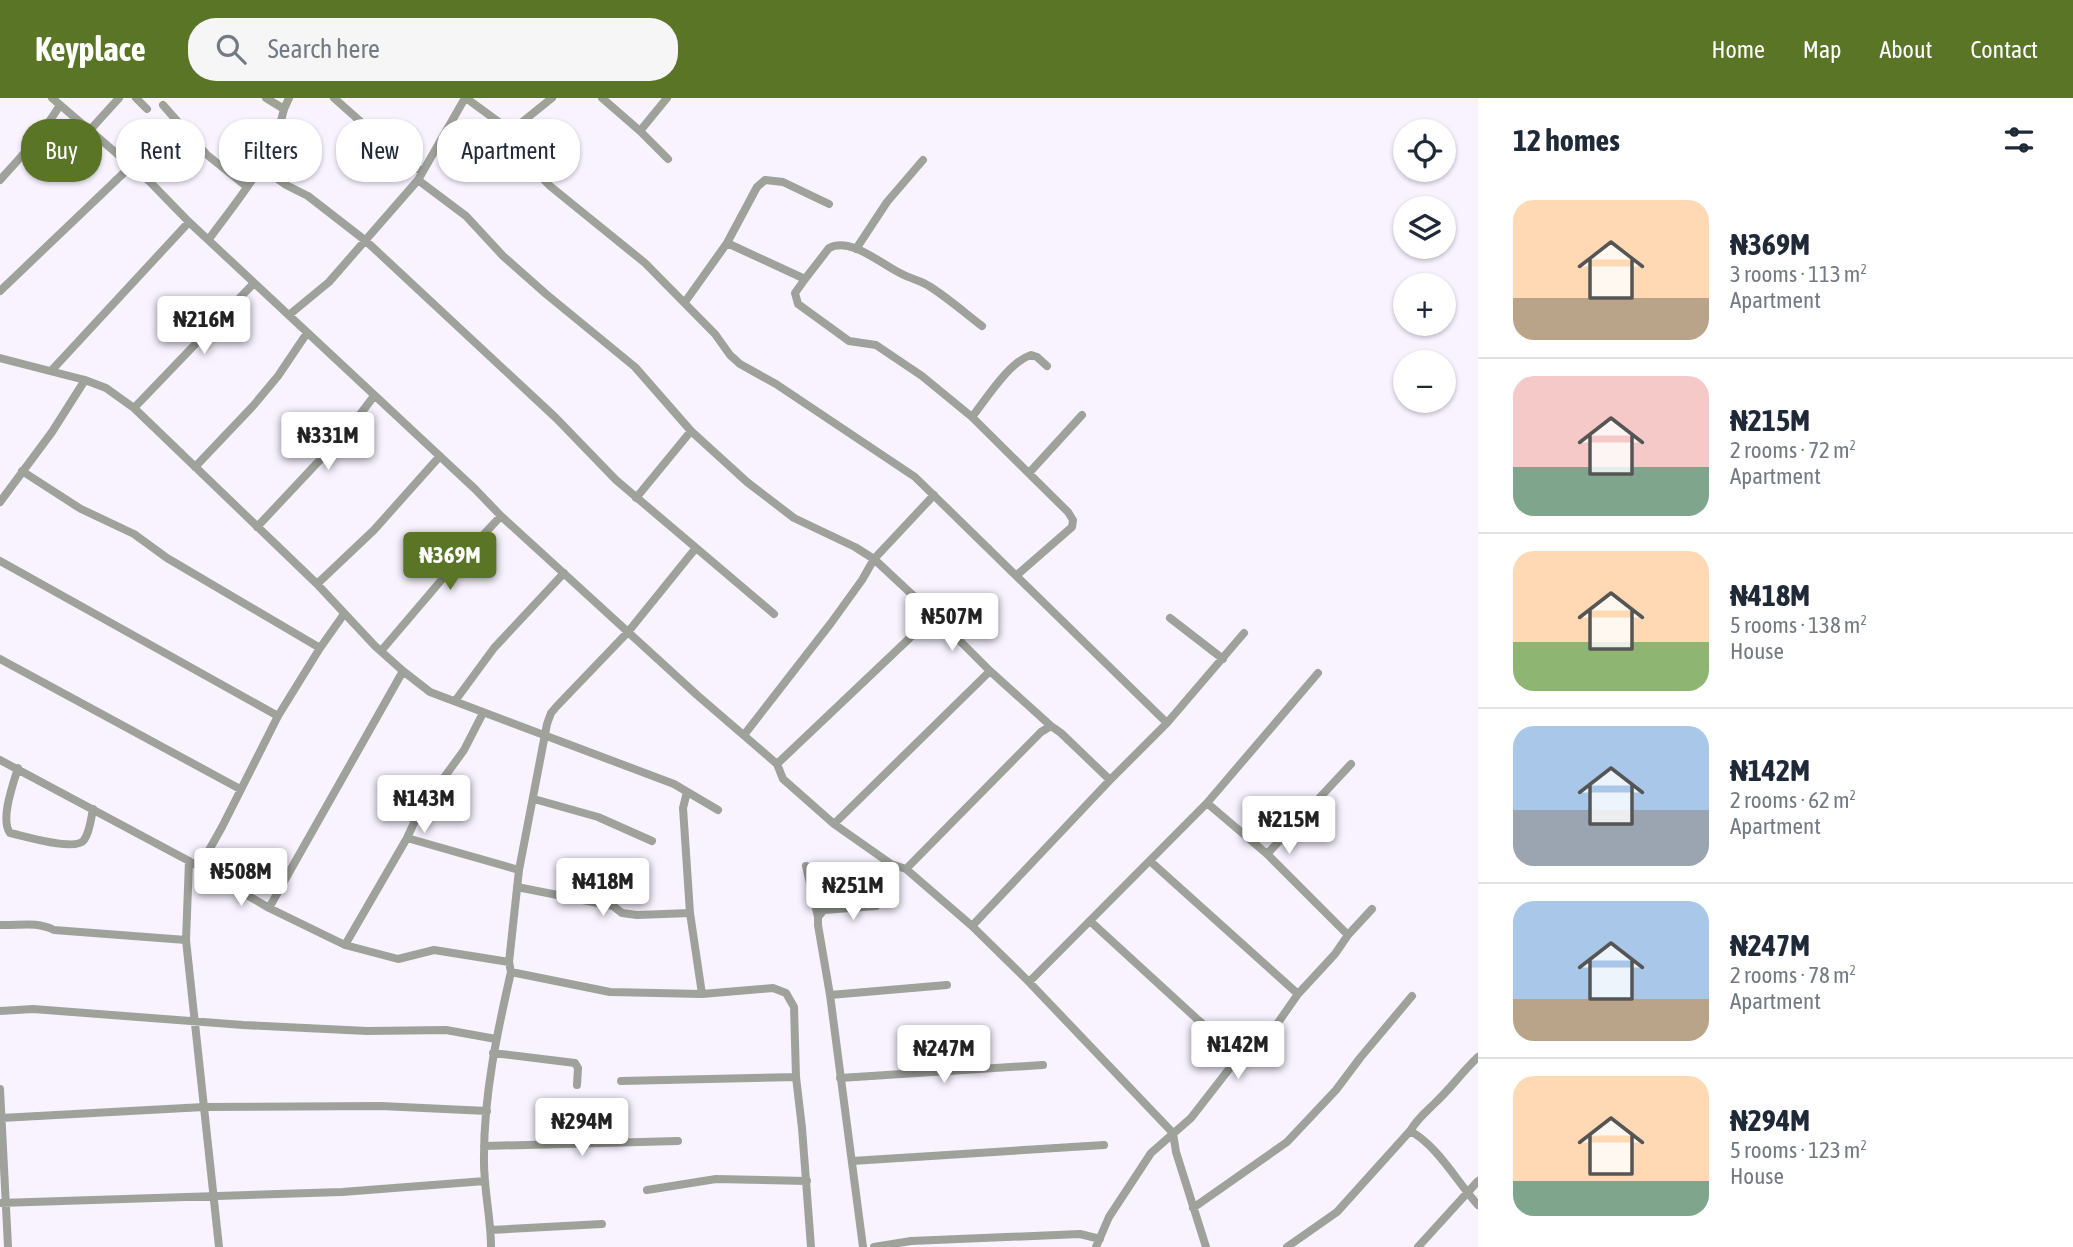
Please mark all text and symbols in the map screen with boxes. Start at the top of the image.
search box [188,18,678,81]
text: Keyplace [35,30,146,68]
icon: search [212,30,250,68]
text: Search here [268,34,380,64]
text: Home [1711,36,1765,63]
text: Map [1803,36,1841,63]
text: About [1879,36,1932,63]
text: Contact [1970,36,2038,63]
chip: Buy [21,119,102,182]
chip: Rent [116,119,205,182]
chip: Filters [219,119,322,182]
chip: New [336,119,423,182]
chip: Apartment [437,119,580,182]
map controls [1393,119,1456,413]
button: locate [1393,119,1456,182]
icon: filters [2000,121,2038,159]
text: 12 homes [1513,123,1620,157]
button: layers [1393,196,1456,259]
text: ₦369M [1730,227,1810,261]
icon: home [1569,228,1653,312]
text: 3 rooms · 113 m² [1730,261,1867,287]
button: + [1393,273,1456,336]
text: Apartment [1730,287,1821,313]
pin: ₦216M [155,296,253,356]
text: ₦216M [173,306,235,332]
button: − [1393,350,1456,413]
text: ₦215M [1730,403,1810,437]
icon: home [1569,404,1653,488]
pin: ₦331M [279,412,377,472]
text: ₦331M [297,422,359,448]
text: 2 rooms · 72 m² [1730,437,1856,463]
text: Apartment [1730,463,1821,489]
pin: ₦369M [401,532,499,592]
text: ₦369M [419,542,481,568]
text: ₦418M [1730,578,1810,612]
icon: home [1569,579,1653,663]
pin: ₦507M [903,594,1001,653]
text: ₦507M [921,603,983,629]
text: 5 rooms · 138 m² [1730,612,1867,638]
text: House [1730,638,1784,664]
text: ₦142M [1730,753,1810,787]
icon: home [1569,754,1653,838]
pin: ₦143M [375,776,473,835]
text: ₦143M [393,785,455,811]
text: 2 rooms · 62 m² [1730,787,1856,813]
pin: ₦215M [1240,796,1338,856]
text: ₦215M [1258,806,1320,832]
text: Apartment [1730,813,1821,839]
pin: ₦508M [192,848,290,908]
text: ₦508M [210,858,272,884]
pin: ₦418M [554,858,652,918]
pin: ₦251M [804,862,902,922]
text: ₦418M [572,868,634,894]
text: ₦251M [822,872,884,898]
text: ₦247M [1730,928,1810,962]
icon: home [1569,929,1653,1013]
text: 2 rooms · 78 m² [1730,962,1856,988]
text: Apartment [1730,988,1821,1014]
pin: ₦142M [1189,1021,1287,1081]
pin: ₦247M [895,1026,993,1085]
text: ₦142M [1207,1031,1269,1057]
text: ₦247M [913,1035,975,1061]
pin: ₦294M [533,1098,631,1158]
text: ₦294M [1730,1103,1810,1137]
icon: home [1569,1104,1653,1188]
text: ₦294M [551,1108,613,1134]
text: 5 rooms · 123 m² [1730,1137,1867,1163]
text: House [1730,1163,1784,1189]

